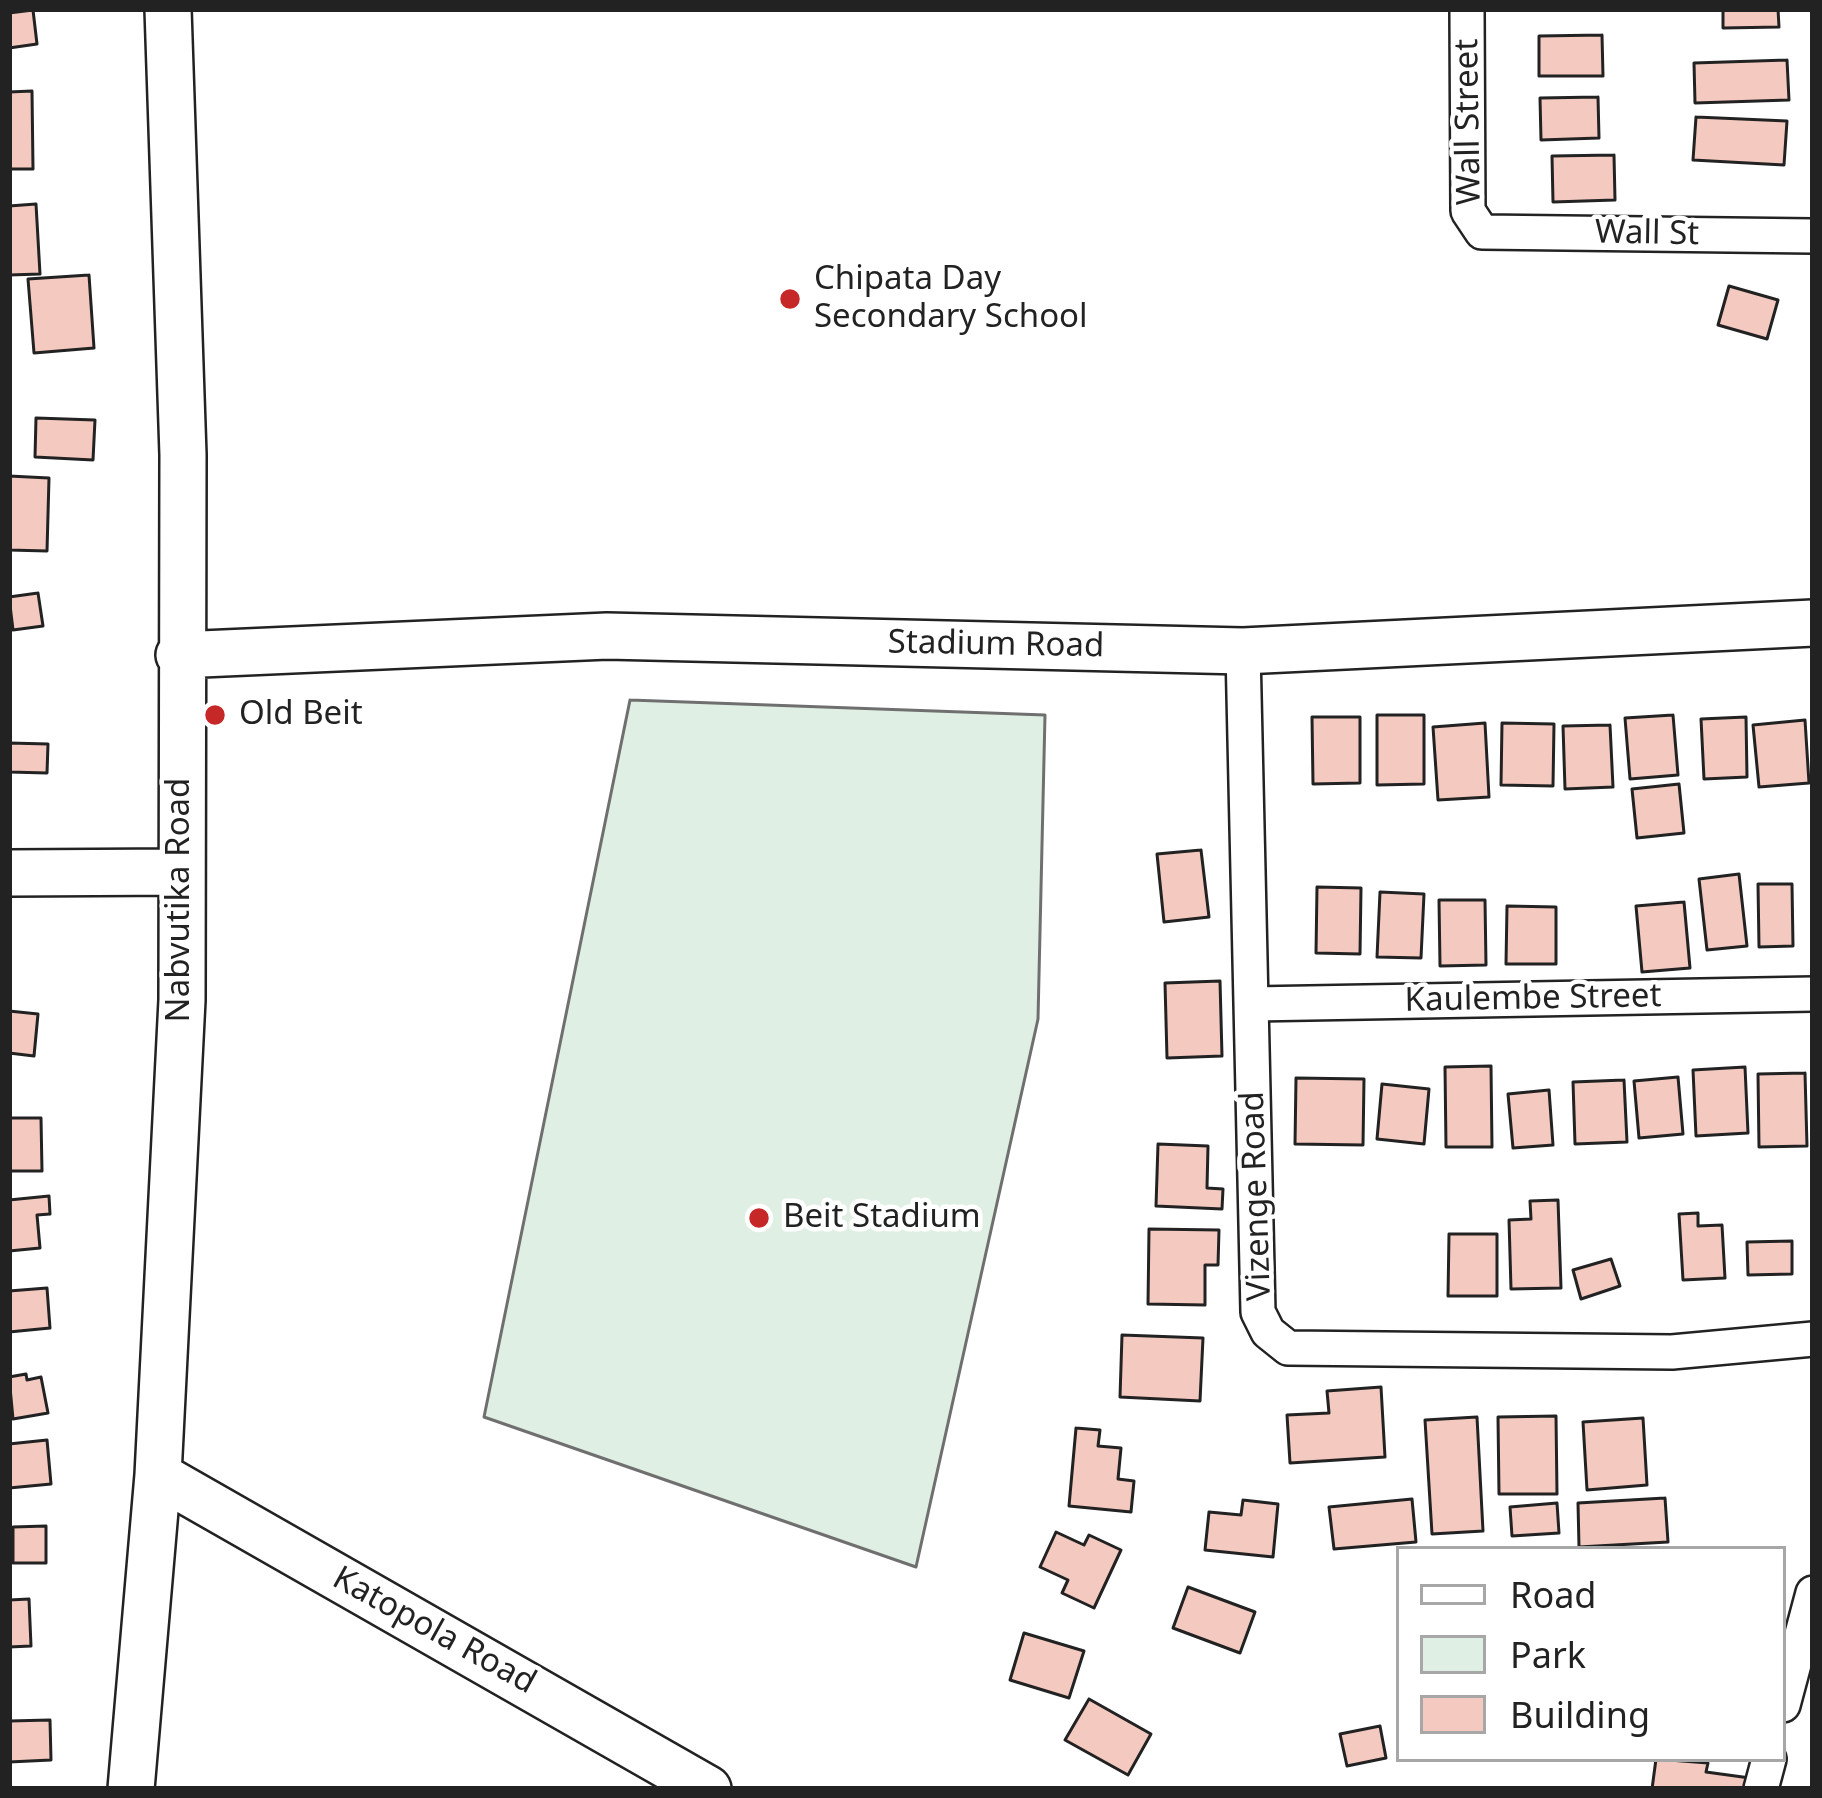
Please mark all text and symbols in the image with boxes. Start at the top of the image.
street label: Wall Street [1448,39,1490,205]
street label: Wall St [1595,213,1699,255]
place label: Chipata Day Secondary School [814,260,1088,338]
marker: Chipata Day Secondary School [777,286,803,312]
street label: Stadium Road [887,623,1105,667]
place label: Old Beit [239,695,363,735]
marker: Old Beit [202,702,228,728]
street label: Nabvutika Road [160,778,200,1022]
street label: Kaulembe Street [1404,977,1662,1021]
street label: Vizenge Road [1234,1091,1280,1301]
place label: Beit Stadium [783,1198,981,1238]
marker: Beit Stadium [746,1205,772,1231]
legend [1396,1546,1786,1762]
street label: Katopola Road [326,1559,542,1703]
text: Road [1510,1570,1597,1619]
text: Park [1510,1630,1586,1679]
text: Building [1510,1690,1650,1739]

